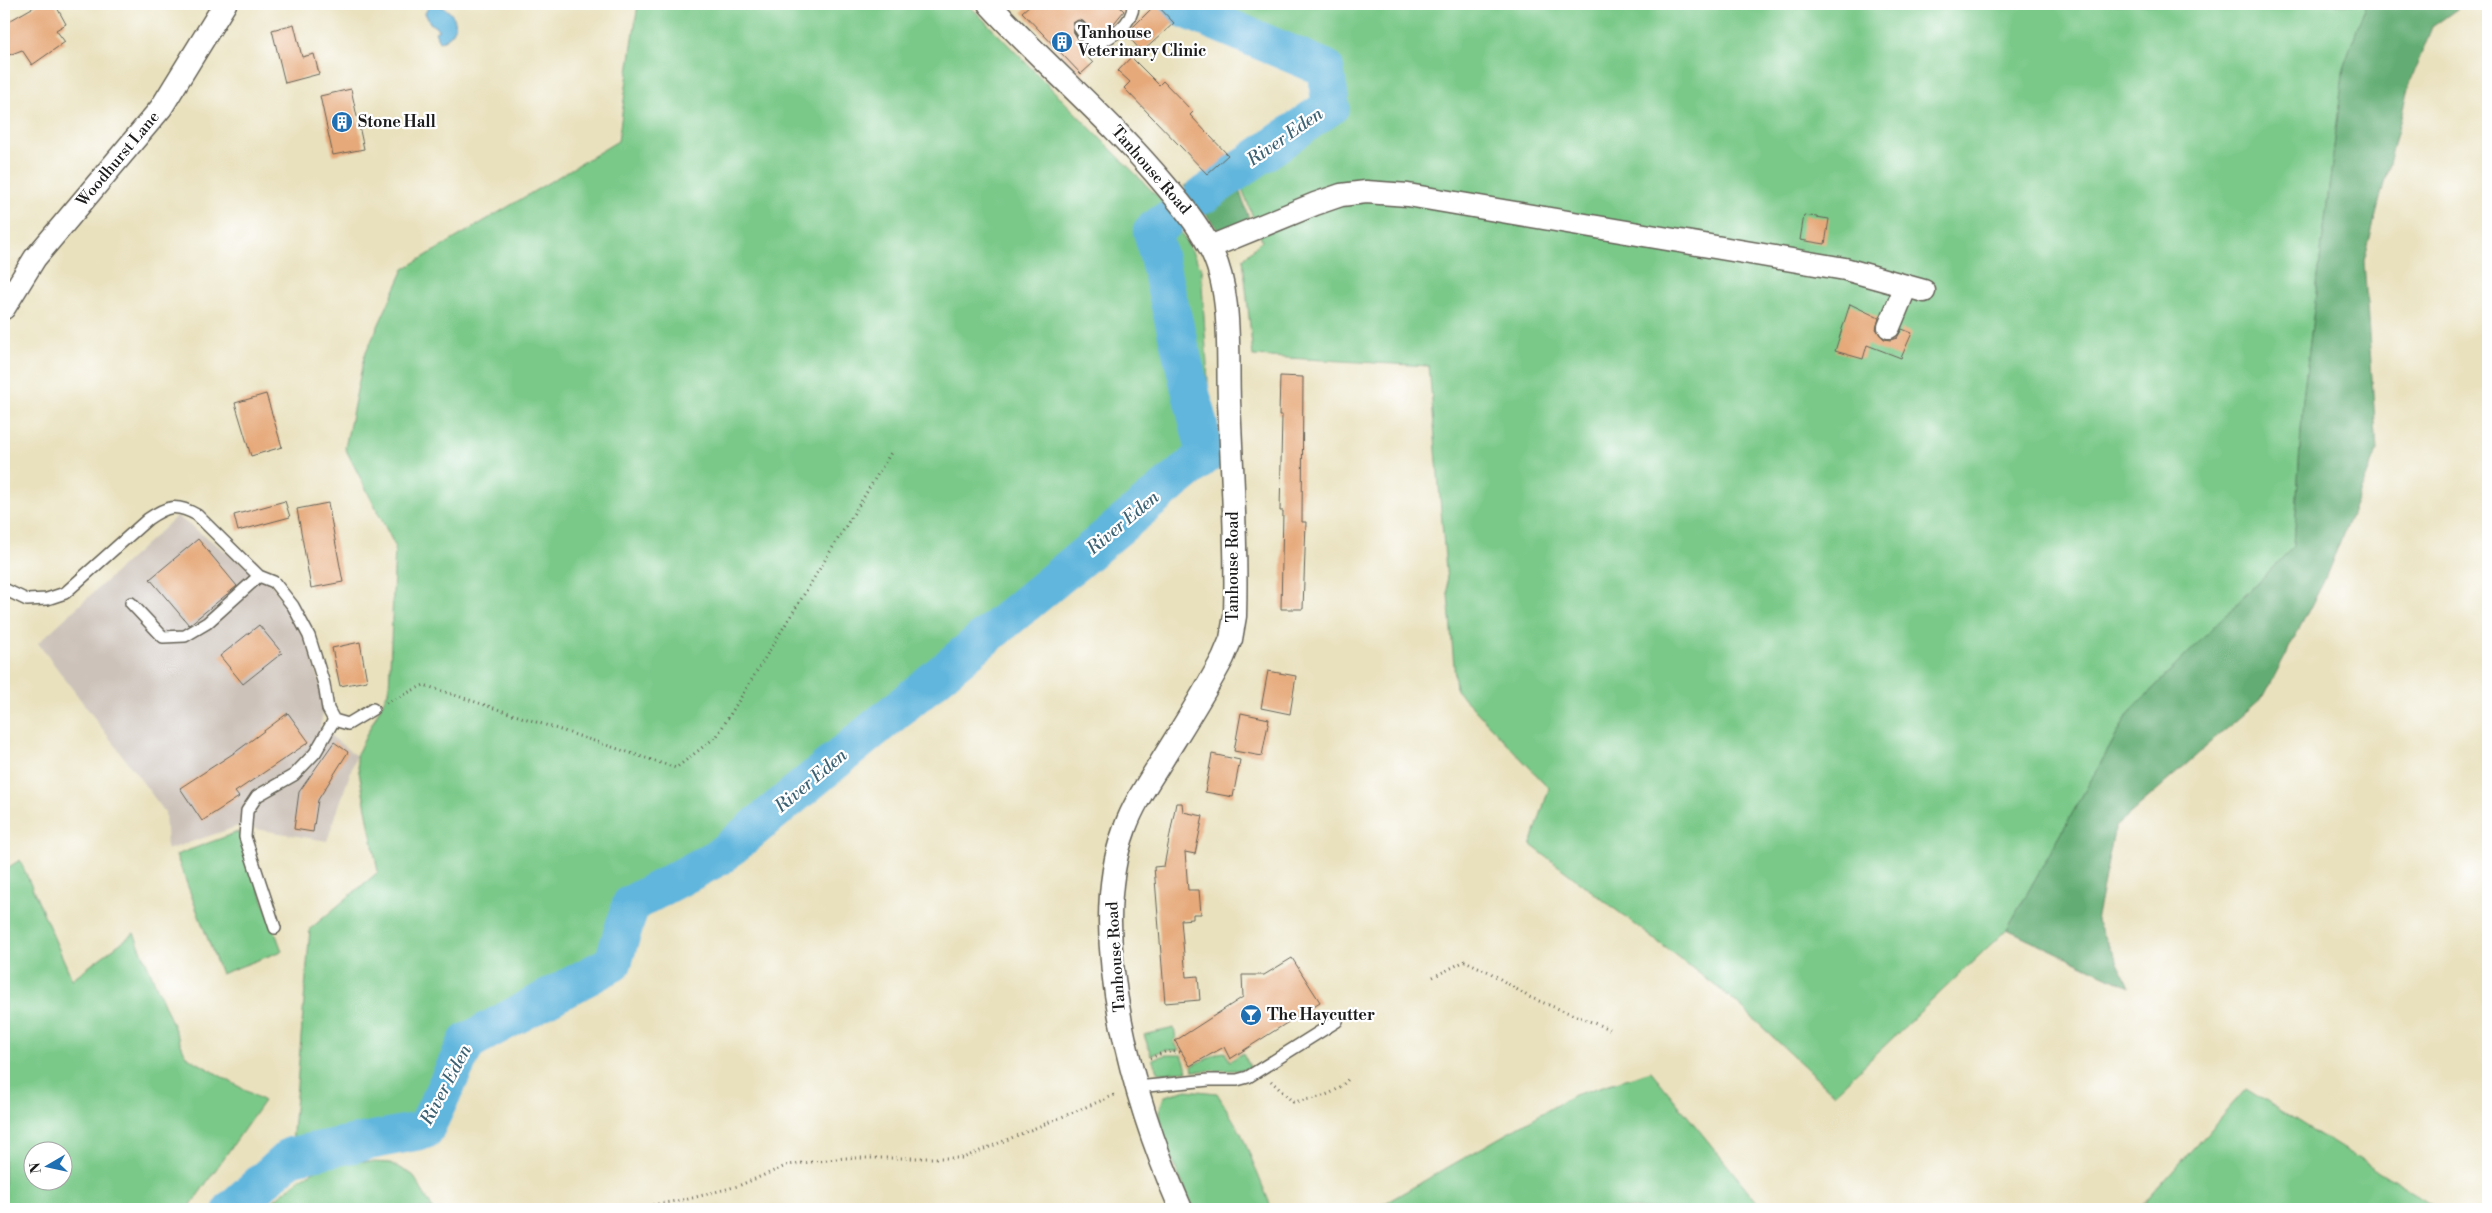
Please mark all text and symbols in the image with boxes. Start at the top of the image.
place label: Tanhouse Veterinary Clinic [1077,23,1206,61]
building icon: Tanhouse Veterinary Clinic [1050,30,1074,54]
water label: River Eden [1242,102,1328,172]
street label: Woodhurst Lane [72,107,164,212]
building icon: Stone Hall [330,110,354,134]
place label: Stone Hall [358,112,437,132]
street label: Tanhouse Road [1107,122,1195,218]
water label: River Eden [1081,485,1165,561]
street label: Tanhouse Road [1223,511,1243,623]
water label: River Eden [769,743,853,819]
street label: Tanhouse Road [1102,901,1130,1013]
bar icon: The Haycutter [1239,1003,1263,1027]
place label: The Haycutter [1267,1005,1375,1025]
water label: River Eden [415,1040,477,1130]
north arrow [22,1140,72,1190]
text: N [26,1161,46,1175]

